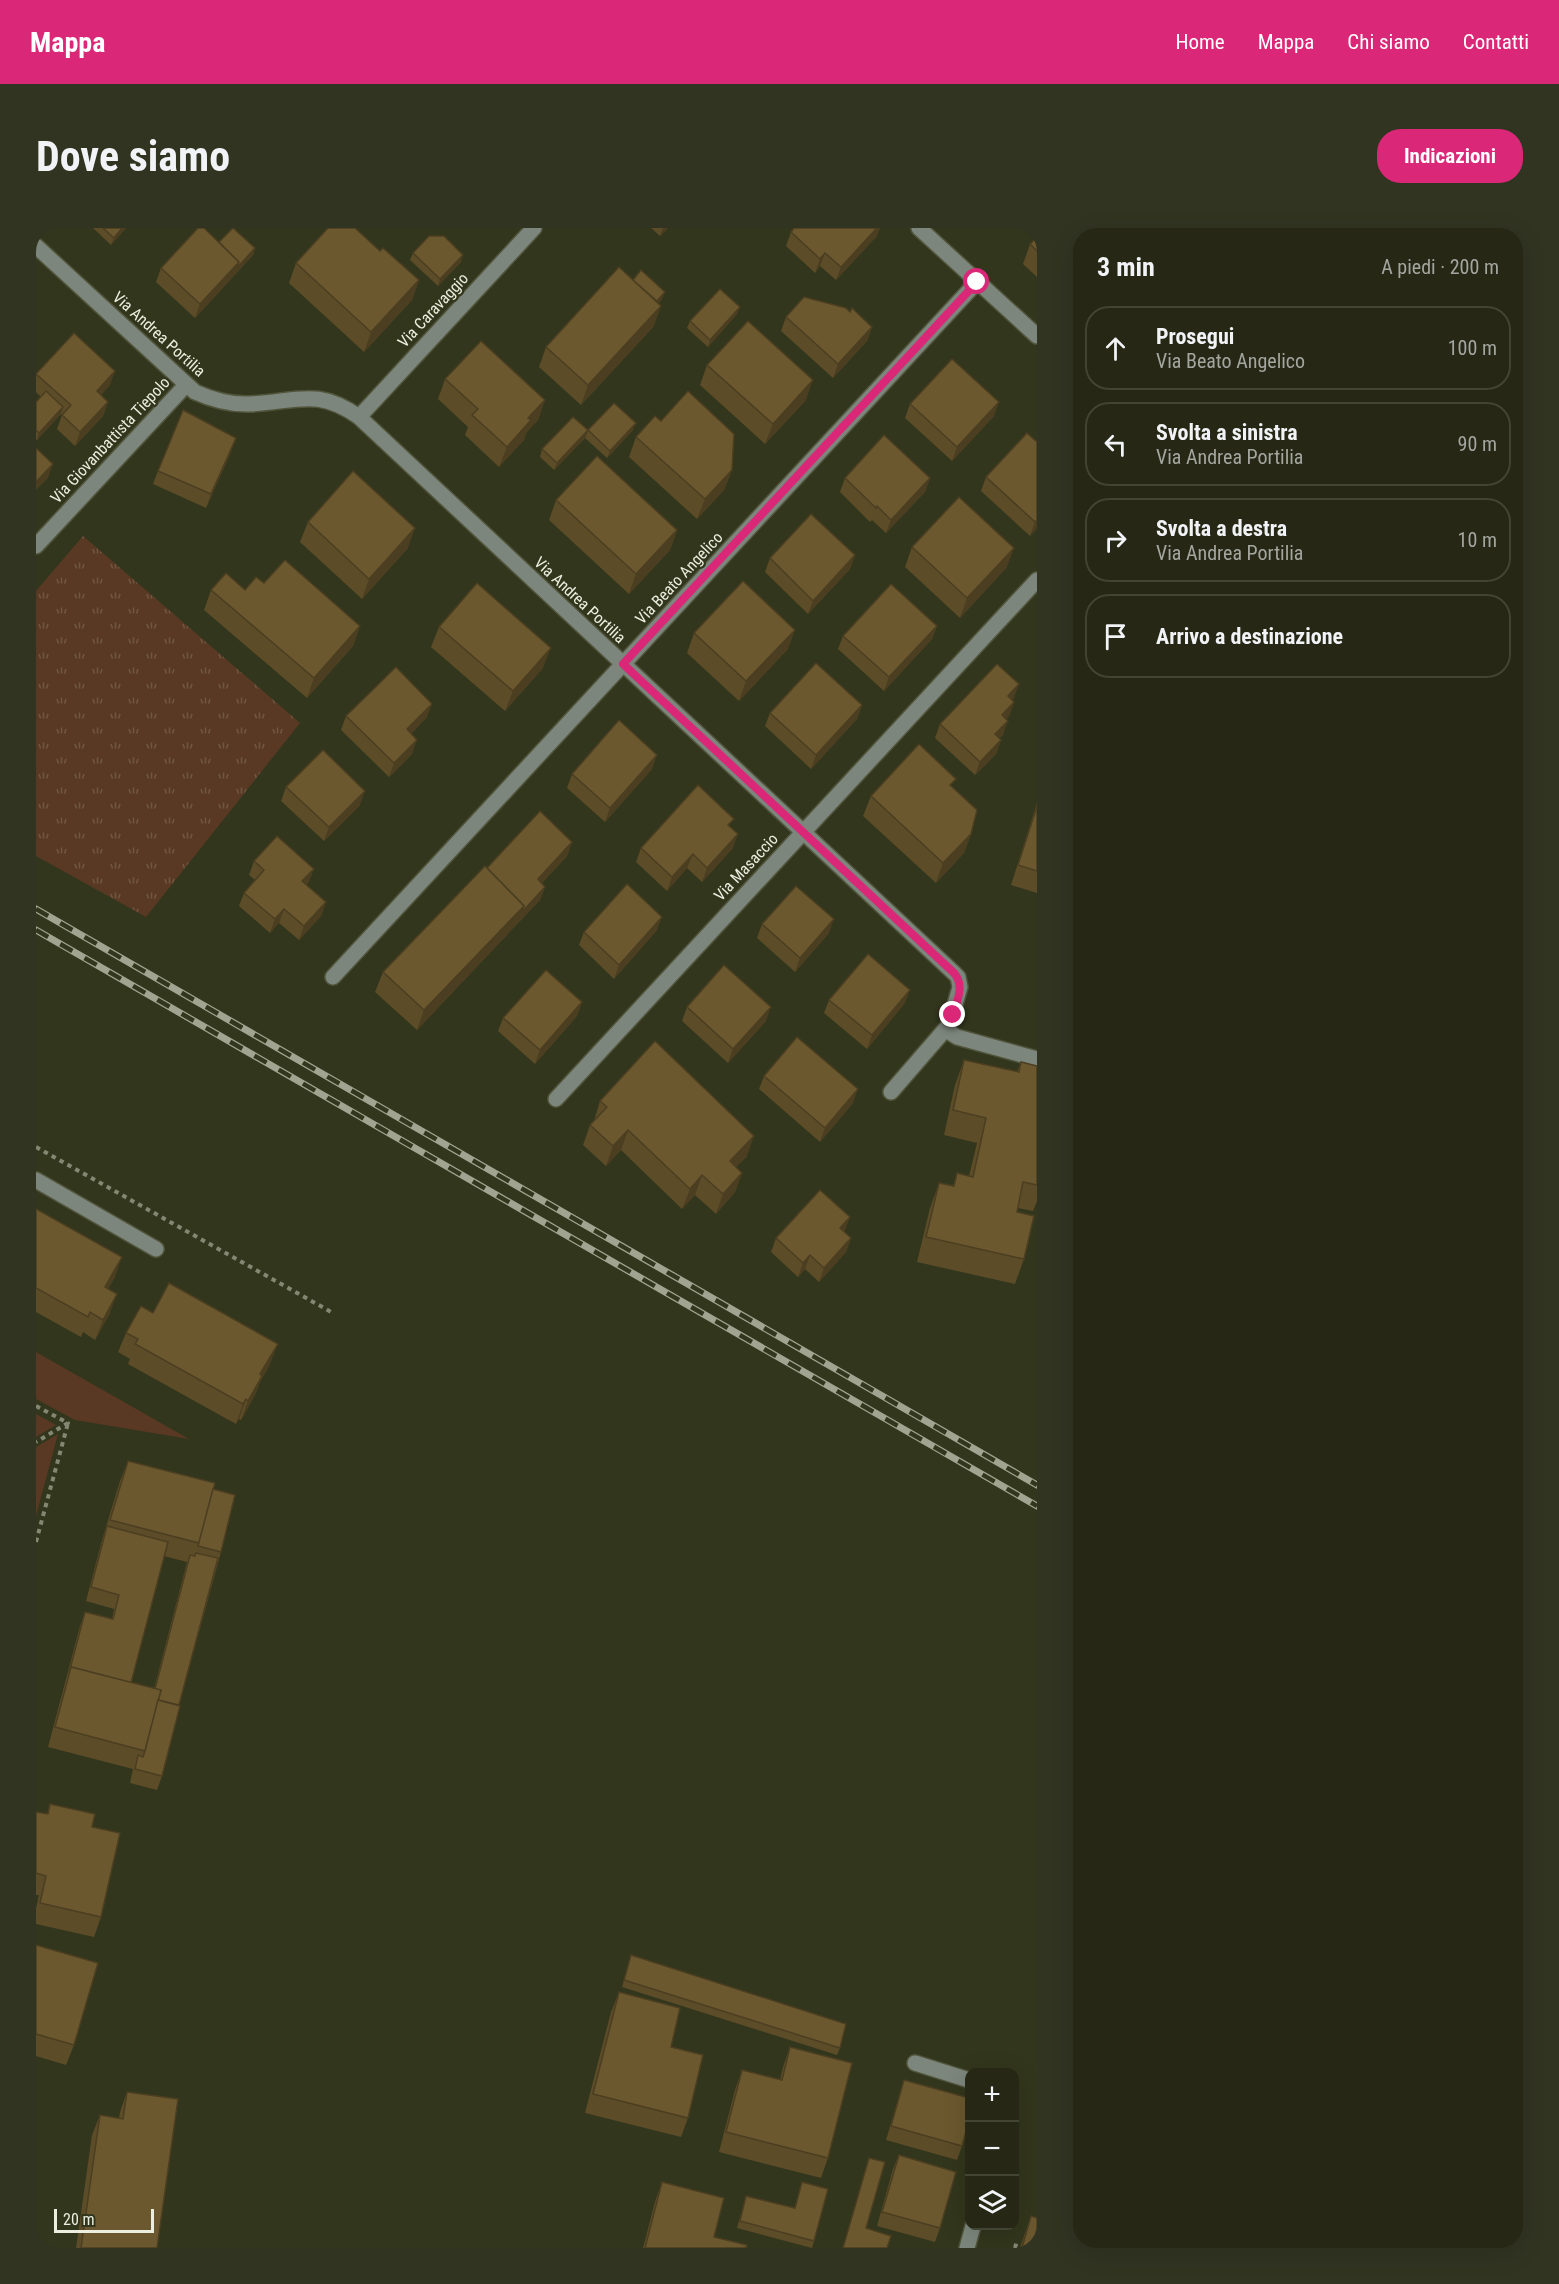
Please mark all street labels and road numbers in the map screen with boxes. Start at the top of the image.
street label: Via Caravaggio [394,269,472,351]
street label: Via Andrea Portilia [109,287,209,381]
street label: Via Giovanbattista Tiepolo [46,373,174,507]
street label: Via Beato Angelico [631,528,727,628]
street label: Via Andrea Portilia [530,553,630,647]
street label: Via Masaccio [710,829,782,905]

